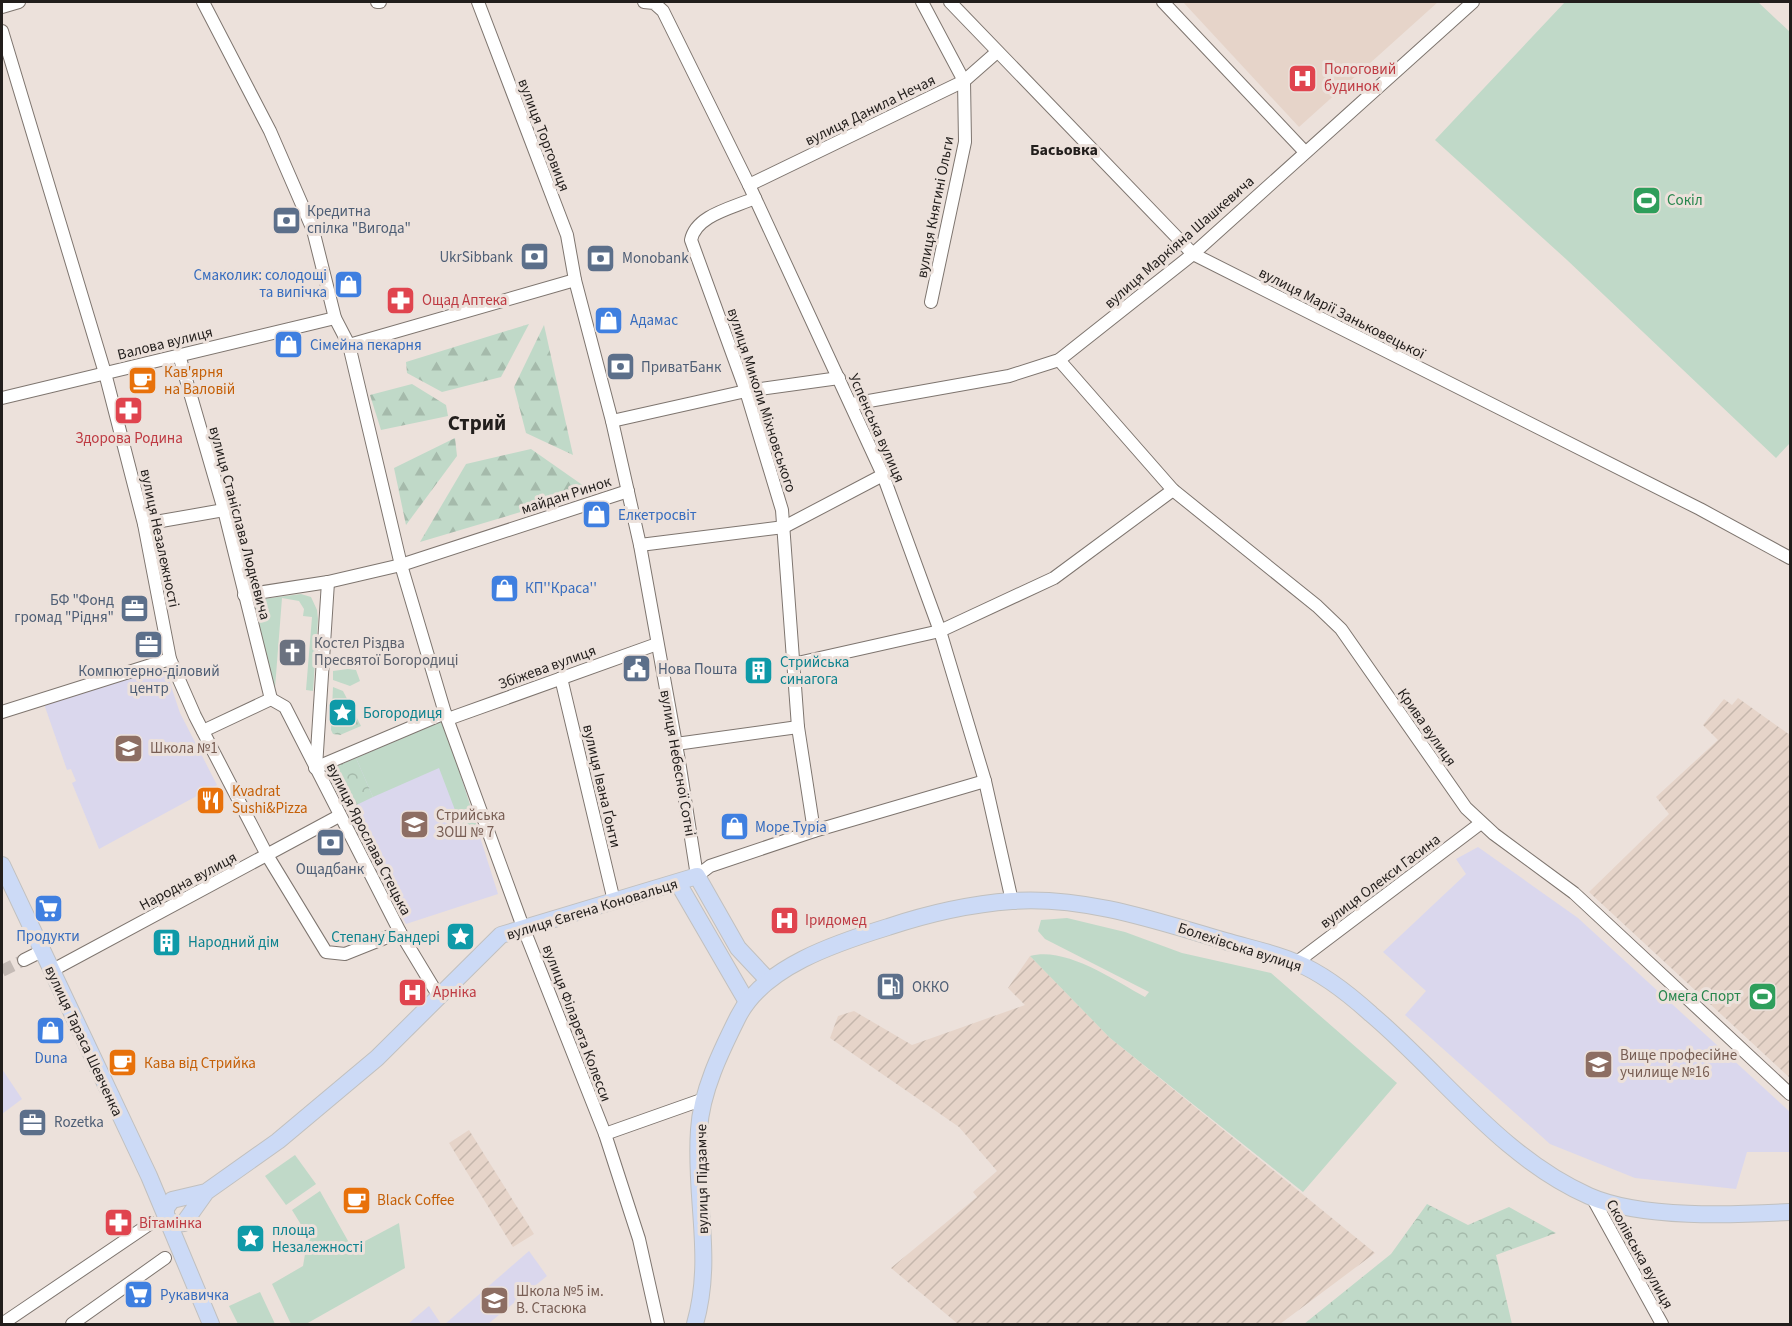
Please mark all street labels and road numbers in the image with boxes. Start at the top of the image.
street label: вулиця Данила Нечая [801,70,939,151]
street label: вулиця Торговиця [512,76,575,195]
street label: вулиця Княгині Ольги [911,134,960,280]
street label: вулиця Маркіяна Шашкевича [1100,171,1259,313]
street label: вулиця Марії Заньковецької [1255,262,1430,365]
street label: вулиця Миколи Міхновського [722,305,801,495]
street label: Валова вулиця [115,321,215,365]
street label: Успенська вулиця [843,370,910,486]
street label: вулиця Станіслава Людкевича [204,424,275,622]
street label: вулиця Незалежності [135,467,184,609]
street label: майдан Ринок [518,471,614,520]
street label: Збіжева вулиця [495,640,599,695]
street label: Крива вулиця [1392,684,1461,770]
street label: вулиця Небесної Сотні [654,688,701,838]
street label: вулиця Івана Ґонти [577,722,626,850]
street label: вулиця Ярослава Стецька [321,759,416,919]
street label: вулиця Олекси Гасина [1316,829,1445,934]
street label: Народна вулиця [136,847,241,916]
street label: вулиця Євгена Коновальця [504,873,680,946]
street label: Болехівська вулиця [1175,918,1305,977]
street label: вулиця Філарета Колесси [537,942,616,1105]
street label: вулиця Тараса Шевченка [39,963,128,1120]
street label: вулиця Підзамче [691,1124,714,1234]
street label: Сколівська вулиця [1601,1196,1678,1313]

